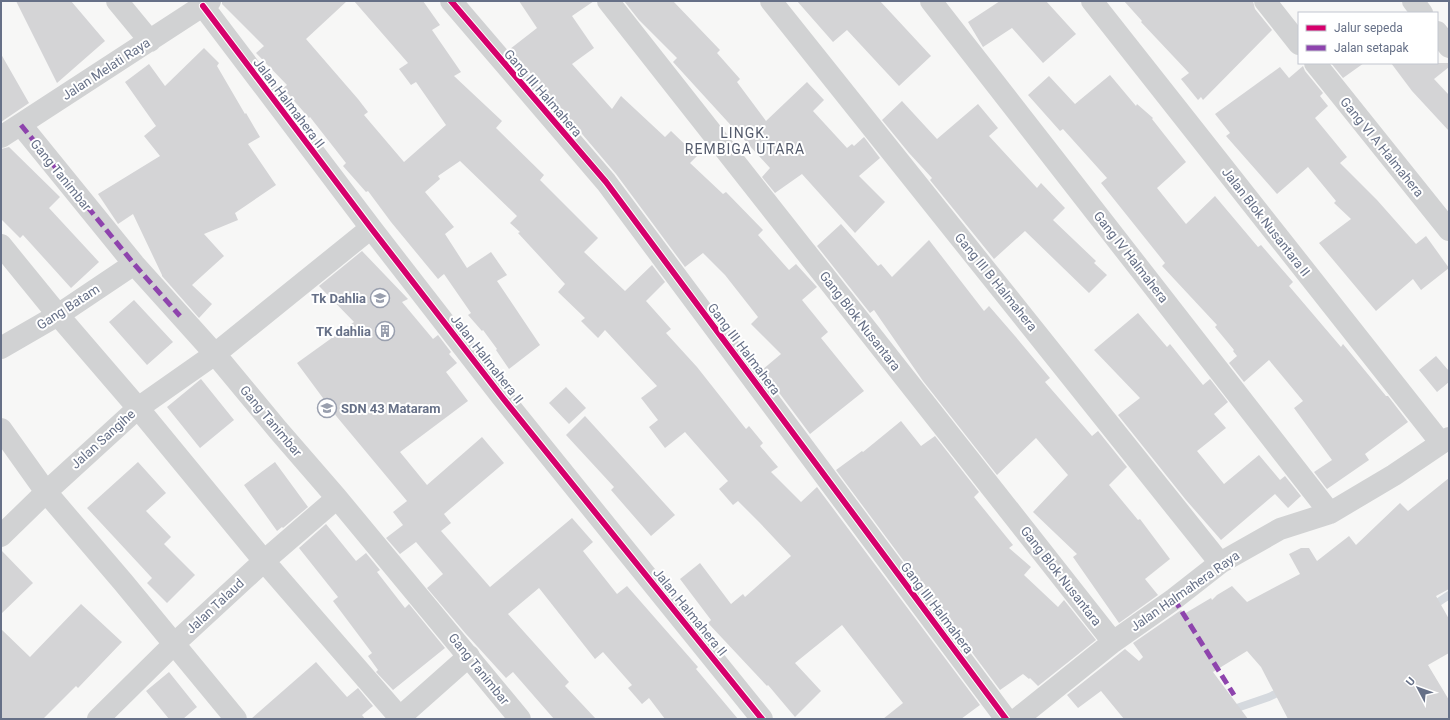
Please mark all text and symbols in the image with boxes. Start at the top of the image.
legend [1298,12,1438,64]
text: Jalur sepeda [1334,21,1403,35]
street label: Jalan Melati Raya [59,35,153,103]
text: Jalan setapak [1334,41,1409,55]
street label: Gang III Halmahera [501,46,585,140]
street label: Jalan Halmahera II [250,55,328,151]
street label: Gang VI A Halmahera [1337,94,1427,200]
district label: LINGK. REMBIGA UTARA [685,125,805,157]
street label: Gang Tanimbar [27,136,95,214]
street label: Jalan Blok Nusantara II [1219,165,1313,279]
street label: Gang IV Halmahera [1091,208,1171,306]
street label: Gang III B Halmahera [952,230,1040,334]
street label: Gang Blok Nusantara [817,268,903,374]
street label: Gang Batam [34,281,102,333]
school or university icon: Tk Dahlia [369,287,391,309]
place label: Tk Dahlia [311,291,366,306]
street label: Gang III Halmahera [705,300,783,398]
street label: Jalan Halmahera II [448,312,526,406]
building icon: TK dahlia [374,320,396,342]
place label: TK dahlia [316,324,371,339]
street label: Gang Tanimbar [237,382,305,460]
school or university icon: SDN 43 Mataram [316,397,338,419]
place label: SDN 43 Mataram [341,401,440,416]
street label: Jalan Sangihe [68,406,138,472]
street label: Gang Blok Nusantara [1018,523,1104,629]
street label: Jalan Halmahera Raya [1128,548,1242,634]
street label: Gang III Halmahera [898,559,976,657]
street label: Jalan Halmahera II [650,565,730,659]
street label: Jalan Talaud [183,575,247,637]
street label: Gang Tanimbar [445,630,513,708]
north arrow [1398,668,1438,708]
text: U [1404,675,1418,689]

